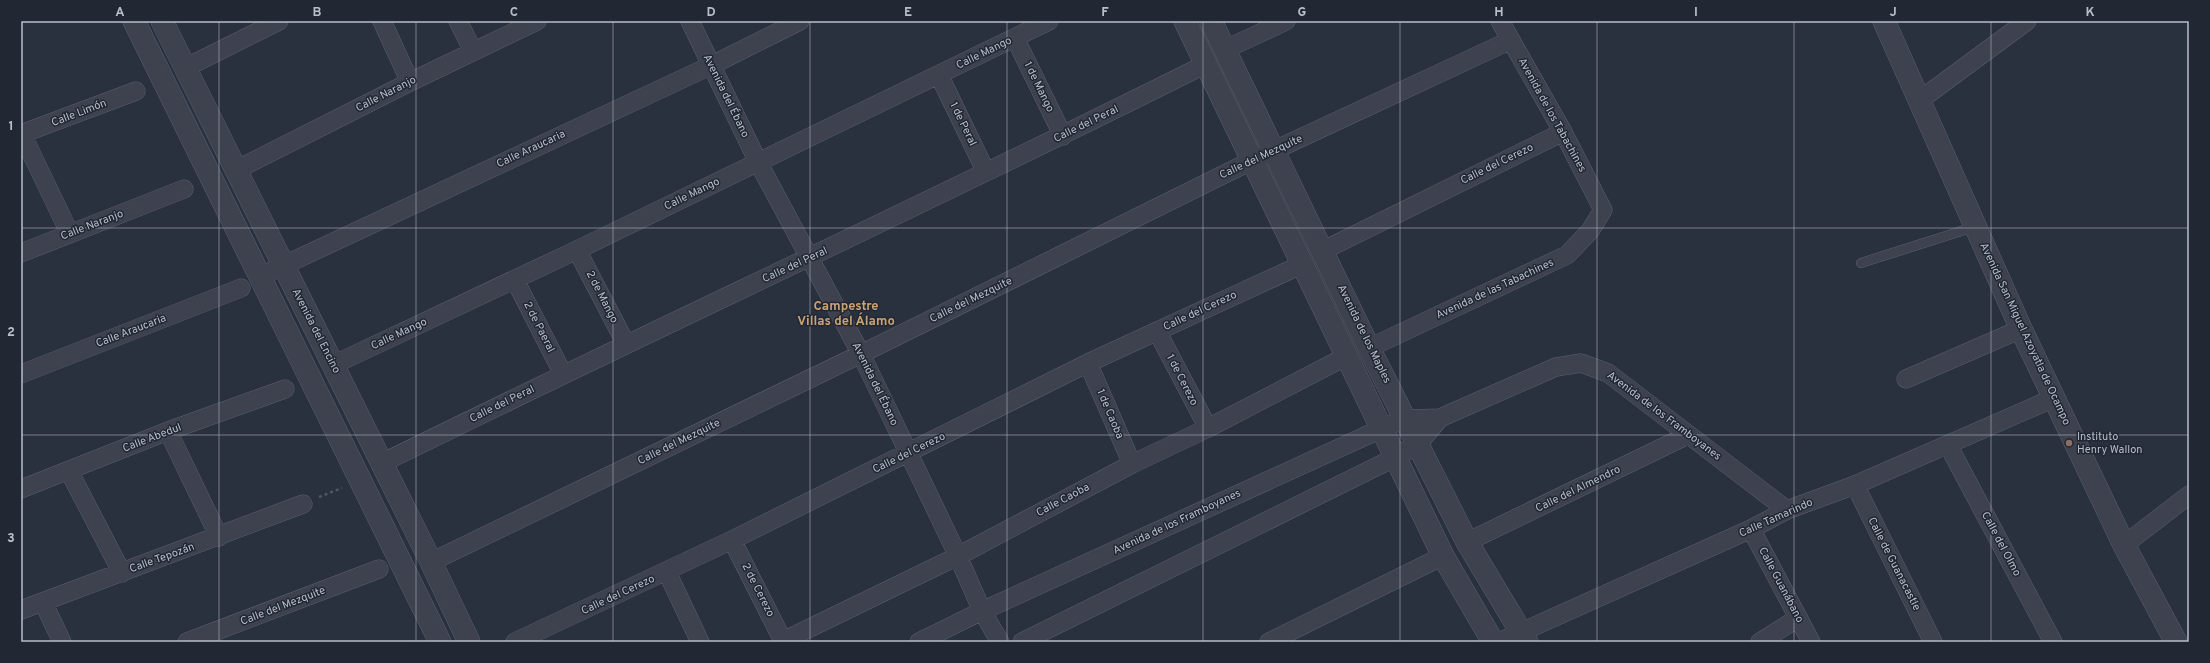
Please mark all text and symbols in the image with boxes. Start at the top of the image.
text: A [115,5,125,21]
text: B [313,5,322,21]
text: C [510,5,518,21]
text: D [706,5,716,21]
text: E [904,5,912,21]
text: F [1101,5,1109,21]
text: G [1298,5,1307,21]
text: H [1494,5,1504,21]
text: I [1694,5,1698,21]
text: J [1889,5,1897,21]
text: K [2085,5,2095,21]
street label: Calle Mango [954,34,1014,72]
street label: Avenida del Ébano [700,52,753,140]
street label: Avenida de los Tabachines [1515,55,1589,175]
street label: 1 de Mango [1021,59,1057,115]
street label: Calle Naranjo [353,73,419,115]
street label: Calle Limón [49,96,109,130]
street label: 1 de Peral [946,100,980,148]
street label: Calle del Peral [1051,102,1121,146]
text: 1 [8,119,14,135]
street label: Calle Araucaria [494,127,568,171]
street label: Calle del Mezquite [1217,132,1305,182]
street label: Calle del Cerezo [1458,140,1536,188]
street label: Calle Mango [662,175,722,213]
street label: Calle Naranjo [59,207,125,243]
street label: Avenida San Miguel Azoyatla de Ocampo [1976,241,2074,427]
street label: Calle del Peral [760,244,830,286]
street label: Avenida de las Tabachines [1434,256,1556,322]
street label: 2 de Mango [583,268,621,326]
street label: Calle del Mezquite [927,274,1015,326]
street label: Avenida de los Maples [1334,282,1394,386]
street label: Avenida del Encino [289,286,343,376]
street label: Calle del Cerezo [1161,288,1239,334]
street label: 2 de Paeral [520,299,558,355]
district label: Campestre Villas del Álamo [797,299,895,330]
street label: Calle Araucaria [94,311,168,351]
street label: Calle Mango [369,315,429,353]
text: 2 [7,325,15,341]
street label: Avenida del Ébano [849,340,902,428]
street label: 1 de Cerezo [1163,352,1201,408]
street label: Avenida de los Framboyanes [1604,368,1724,464]
street label: Calle del Peral [467,382,537,426]
street label: 1 de Caoba [1093,387,1127,441]
street label: Calle del Mezquite [635,416,723,468]
street label: Calle Abedul [121,420,183,456]
street label: Calle del Cerezo [870,429,948,477]
place label: Instituto Henry Wallon [2077,430,2142,457]
marker: Instituto Henry Wallon [2064,438,2074,448]
street label: Calle del Almendro [1533,462,1623,516]
street label: Calle Caoba [1034,480,1092,520]
street label: Avenida de los Framboyanes [1111,486,1243,558]
street label: Calle Tamarindo [1737,495,1815,541]
street label: Calle del Olmo [1978,509,2024,579]
street label: Calle de Guanacastle [1864,515,1924,613]
text: 3 [7,531,15,547]
street label: Calle Tepozán [128,540,196,576]
street label: Calle Guanábano [1755,545,1807,625]
street label: 2 de Cerezo [738,561,778,619]
street label: Calle del Cerezo [579,572,657,618]
street label: Calle del Mezquite [238,583,328,629]

